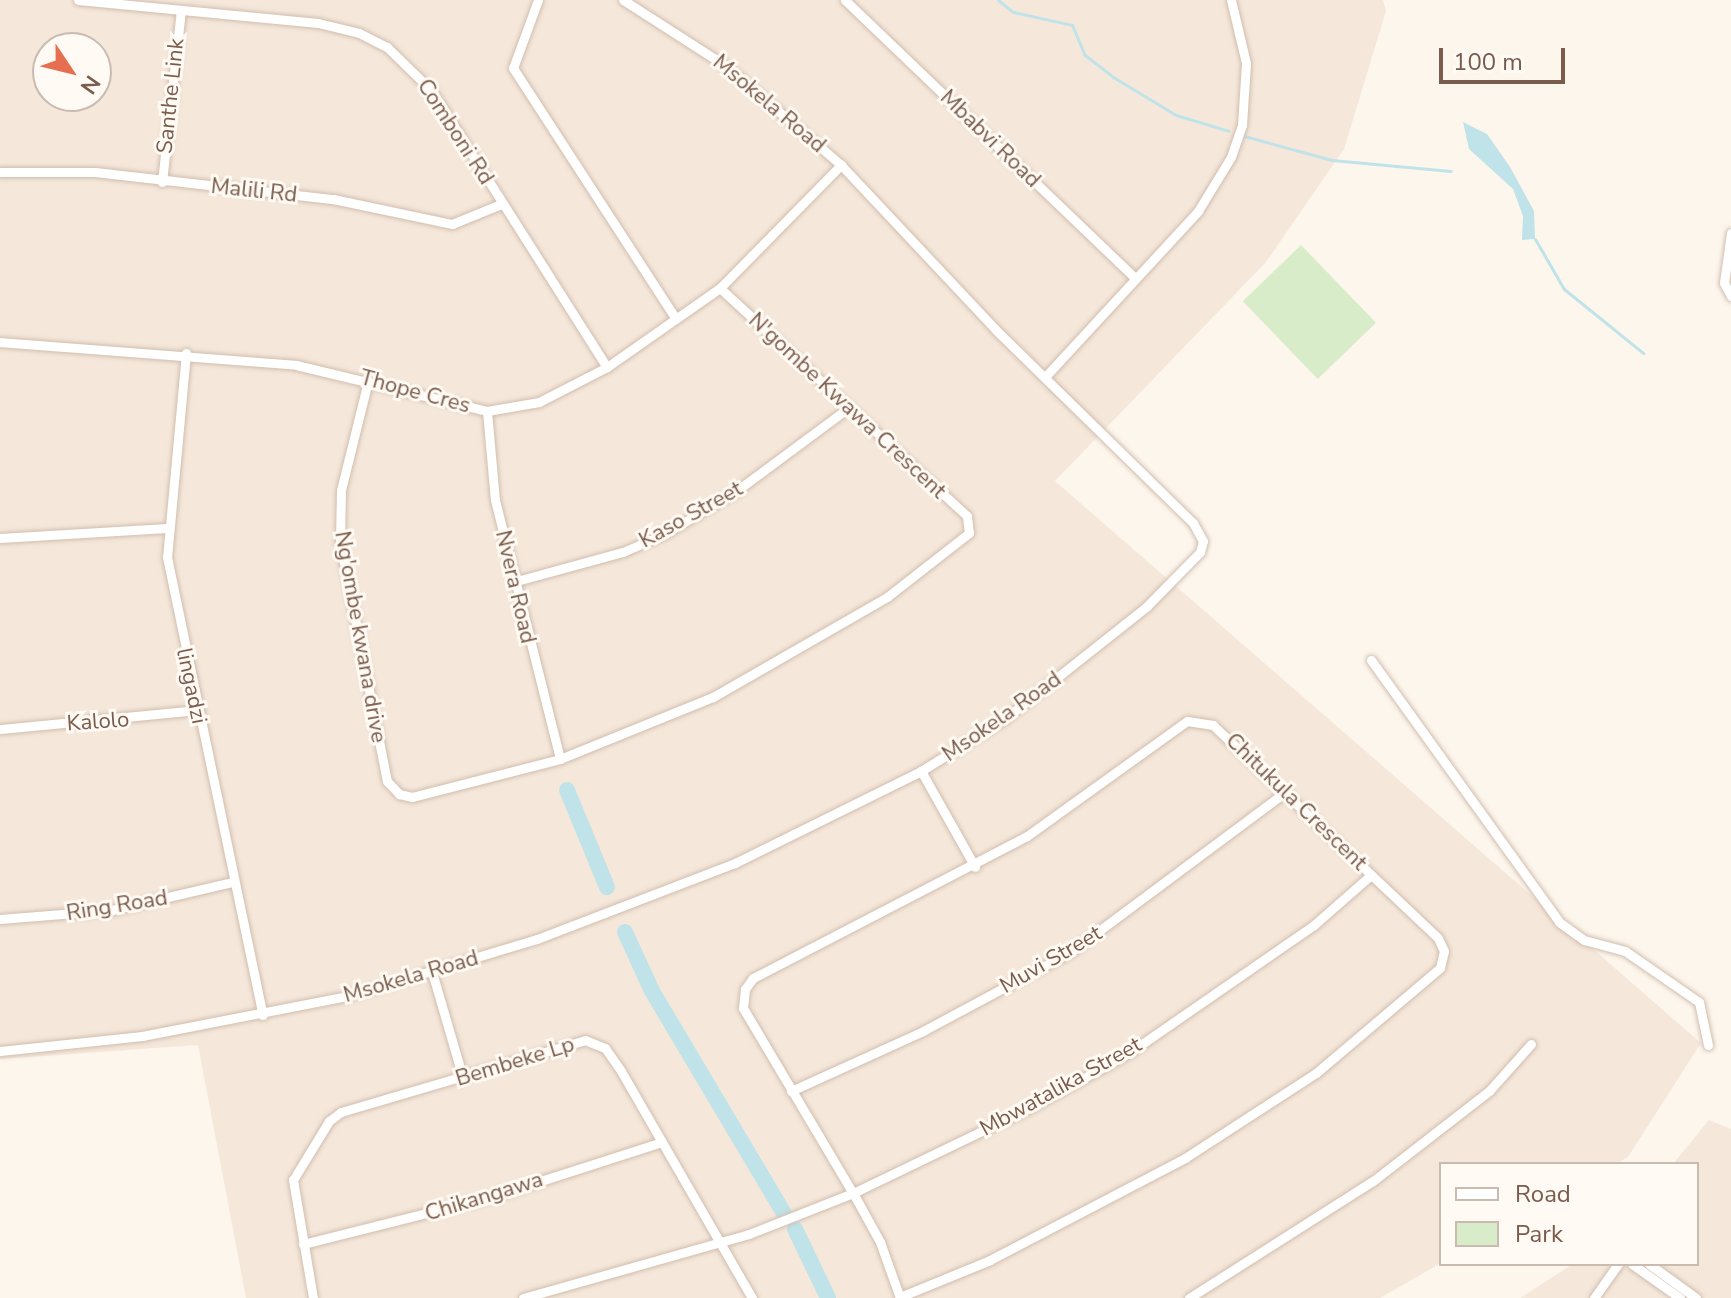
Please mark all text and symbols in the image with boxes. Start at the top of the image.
north arrow [32,32,112,112]
scale bar [1443,32,1569,82]
street label: Santhe Link [152,37,190,155]
text: 100 m [1453,46,1523,78]
street label: Msokela Road [707,49,831,159]
text: N [73,69,107,100]
street label: Comboni Rd [411,74,499,190]
street label: Mbabvi Road [934,85,1046,193]
street label: Malili Rd [210,173,298,209]
street label: N'gombe Kwawa Crescent [743,307,951,505]
street label: Thope Cres [357,365,473,419]
street label: Kaso Street [635,476,747,554]
street label: Nvera Road [489,528,541,646]
street label: Ng'ombe kwana drive [328,529,392,745]
street label: lingadzi [170,646,212,726]
street label: Msokela Road [937,666,1067,768]
street label: Kalolo [66,707,130,737]
street label: Chitukula Crescent [1220,728,1372,876]
street label: Ring Road [65,885,169,927]
street label: Muvi Street [995,920,1107,1000]
street label: Msokela Road [341,945,481,1009]
street label: Bembeke Lp [452,1031,578,1093]
street label: Mbwatalika Street [976,1032,1146,1142]
legend [1439,1162,1699,1266]
street label: Chikangawa [422,1167,546,1227]
text: Road [1515,1178,1571,1210]
text: Park [1515,1218,1563,1250]

